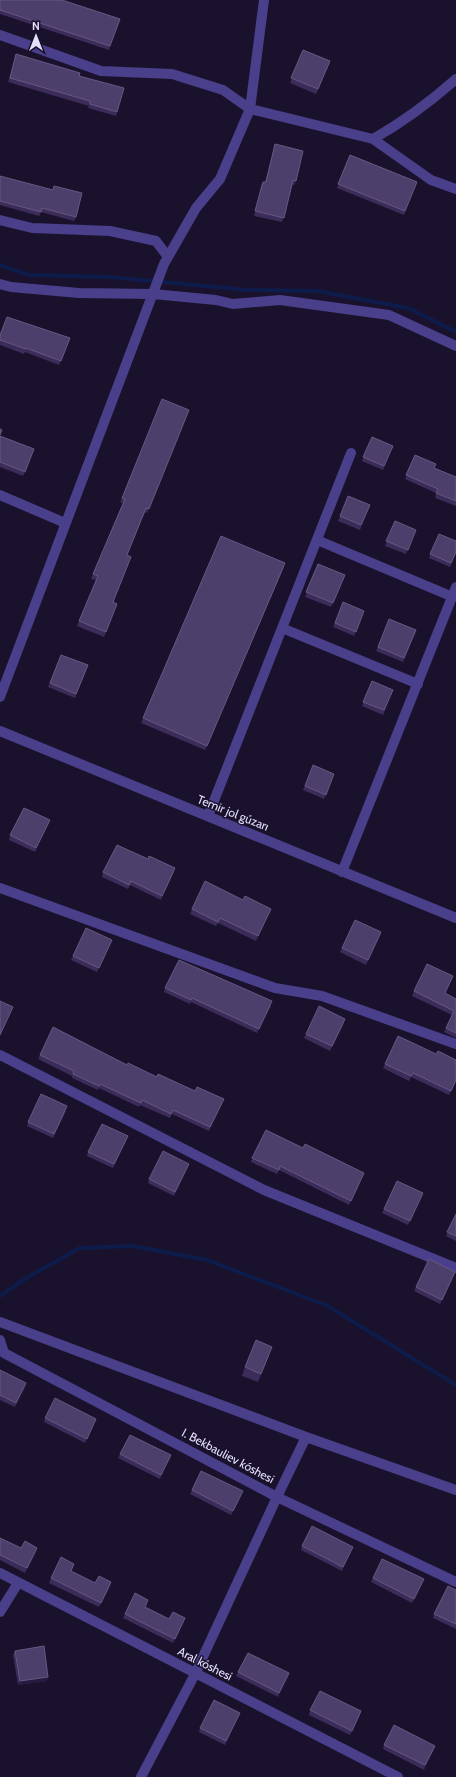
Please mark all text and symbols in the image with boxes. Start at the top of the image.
north arrow [16,16,56,56]
text: N [32,19,40,33]
street label: Temir jol gúzarı [195,791,271,834]
street label: I. Bekbauliev kóshesi [179,1425,277,1486]
street label: Aral kóshesi [175,1643,235,1684]

